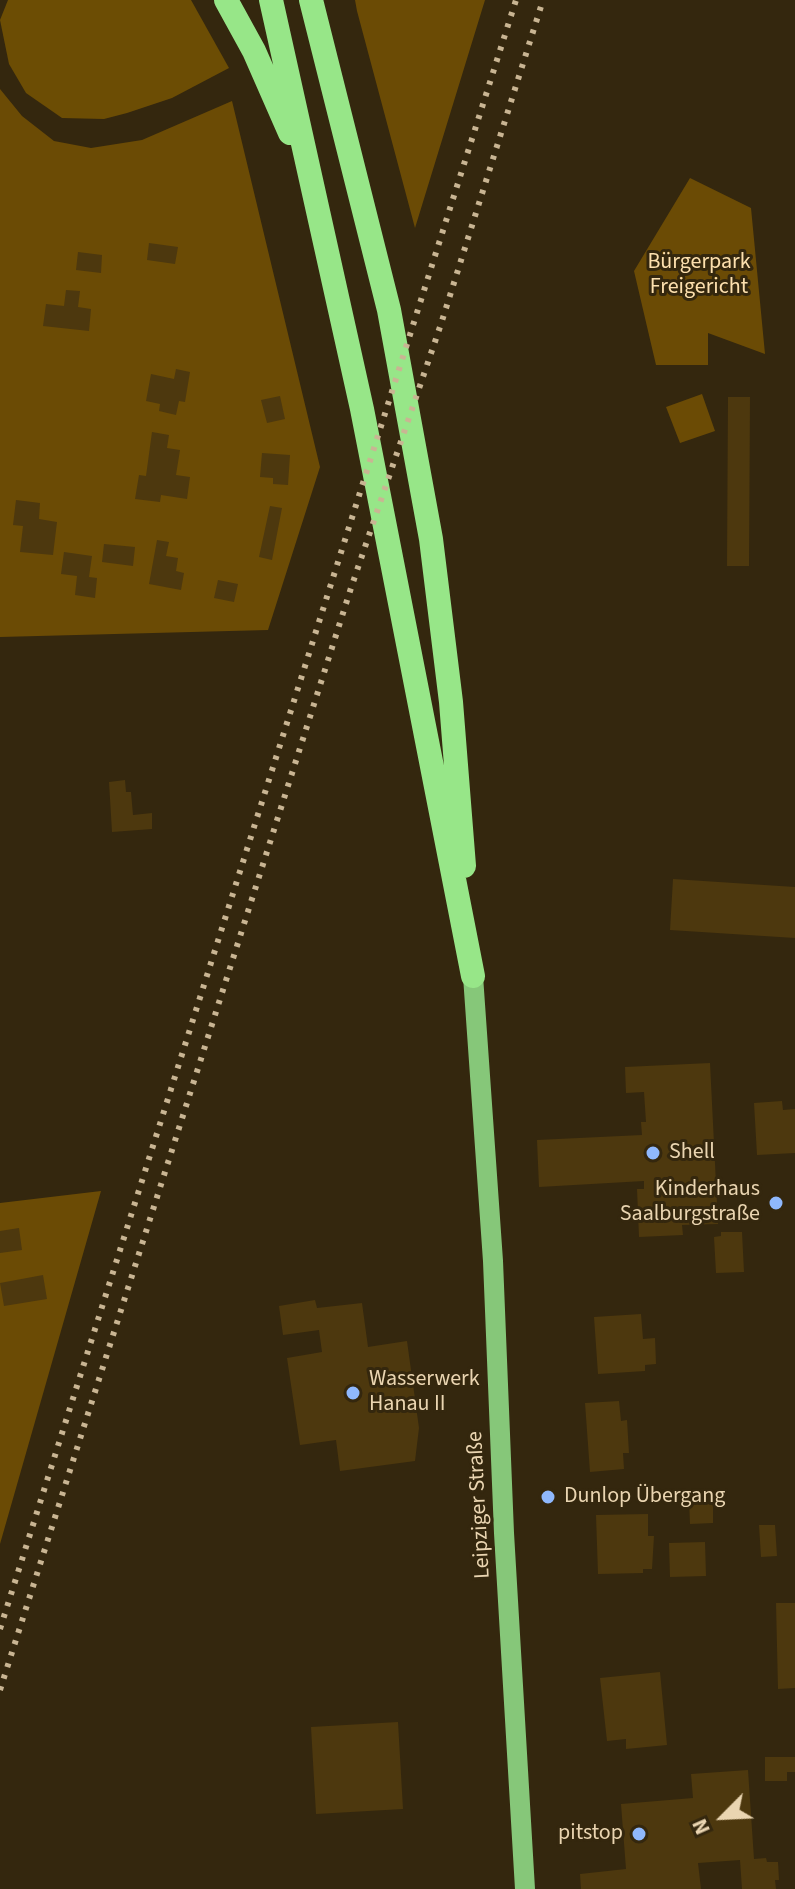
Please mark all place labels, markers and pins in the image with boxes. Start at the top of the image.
place label: Shell [669,1140,715,1166]
marker: Shell [644,1144,662,1162]
place label: Kinderhaus Saalburgstraße [620,1177,760,1228]
marker: Kinderhaus Saalburgstraße [767,1194,785,1212]
place label: Wasserwerk Hanau II [369,1367,480,1418]
marker: Wasserwerk Hanau II [344,1384,362,1402]
place label: Dunlop Übergang [564,1484,725,1510]
marker: Dunlop Übergang [539,1488,557,1506]
place label: pitstop [558,1821,623,1847]
marker: pitstop [630,1825,648,1843]

